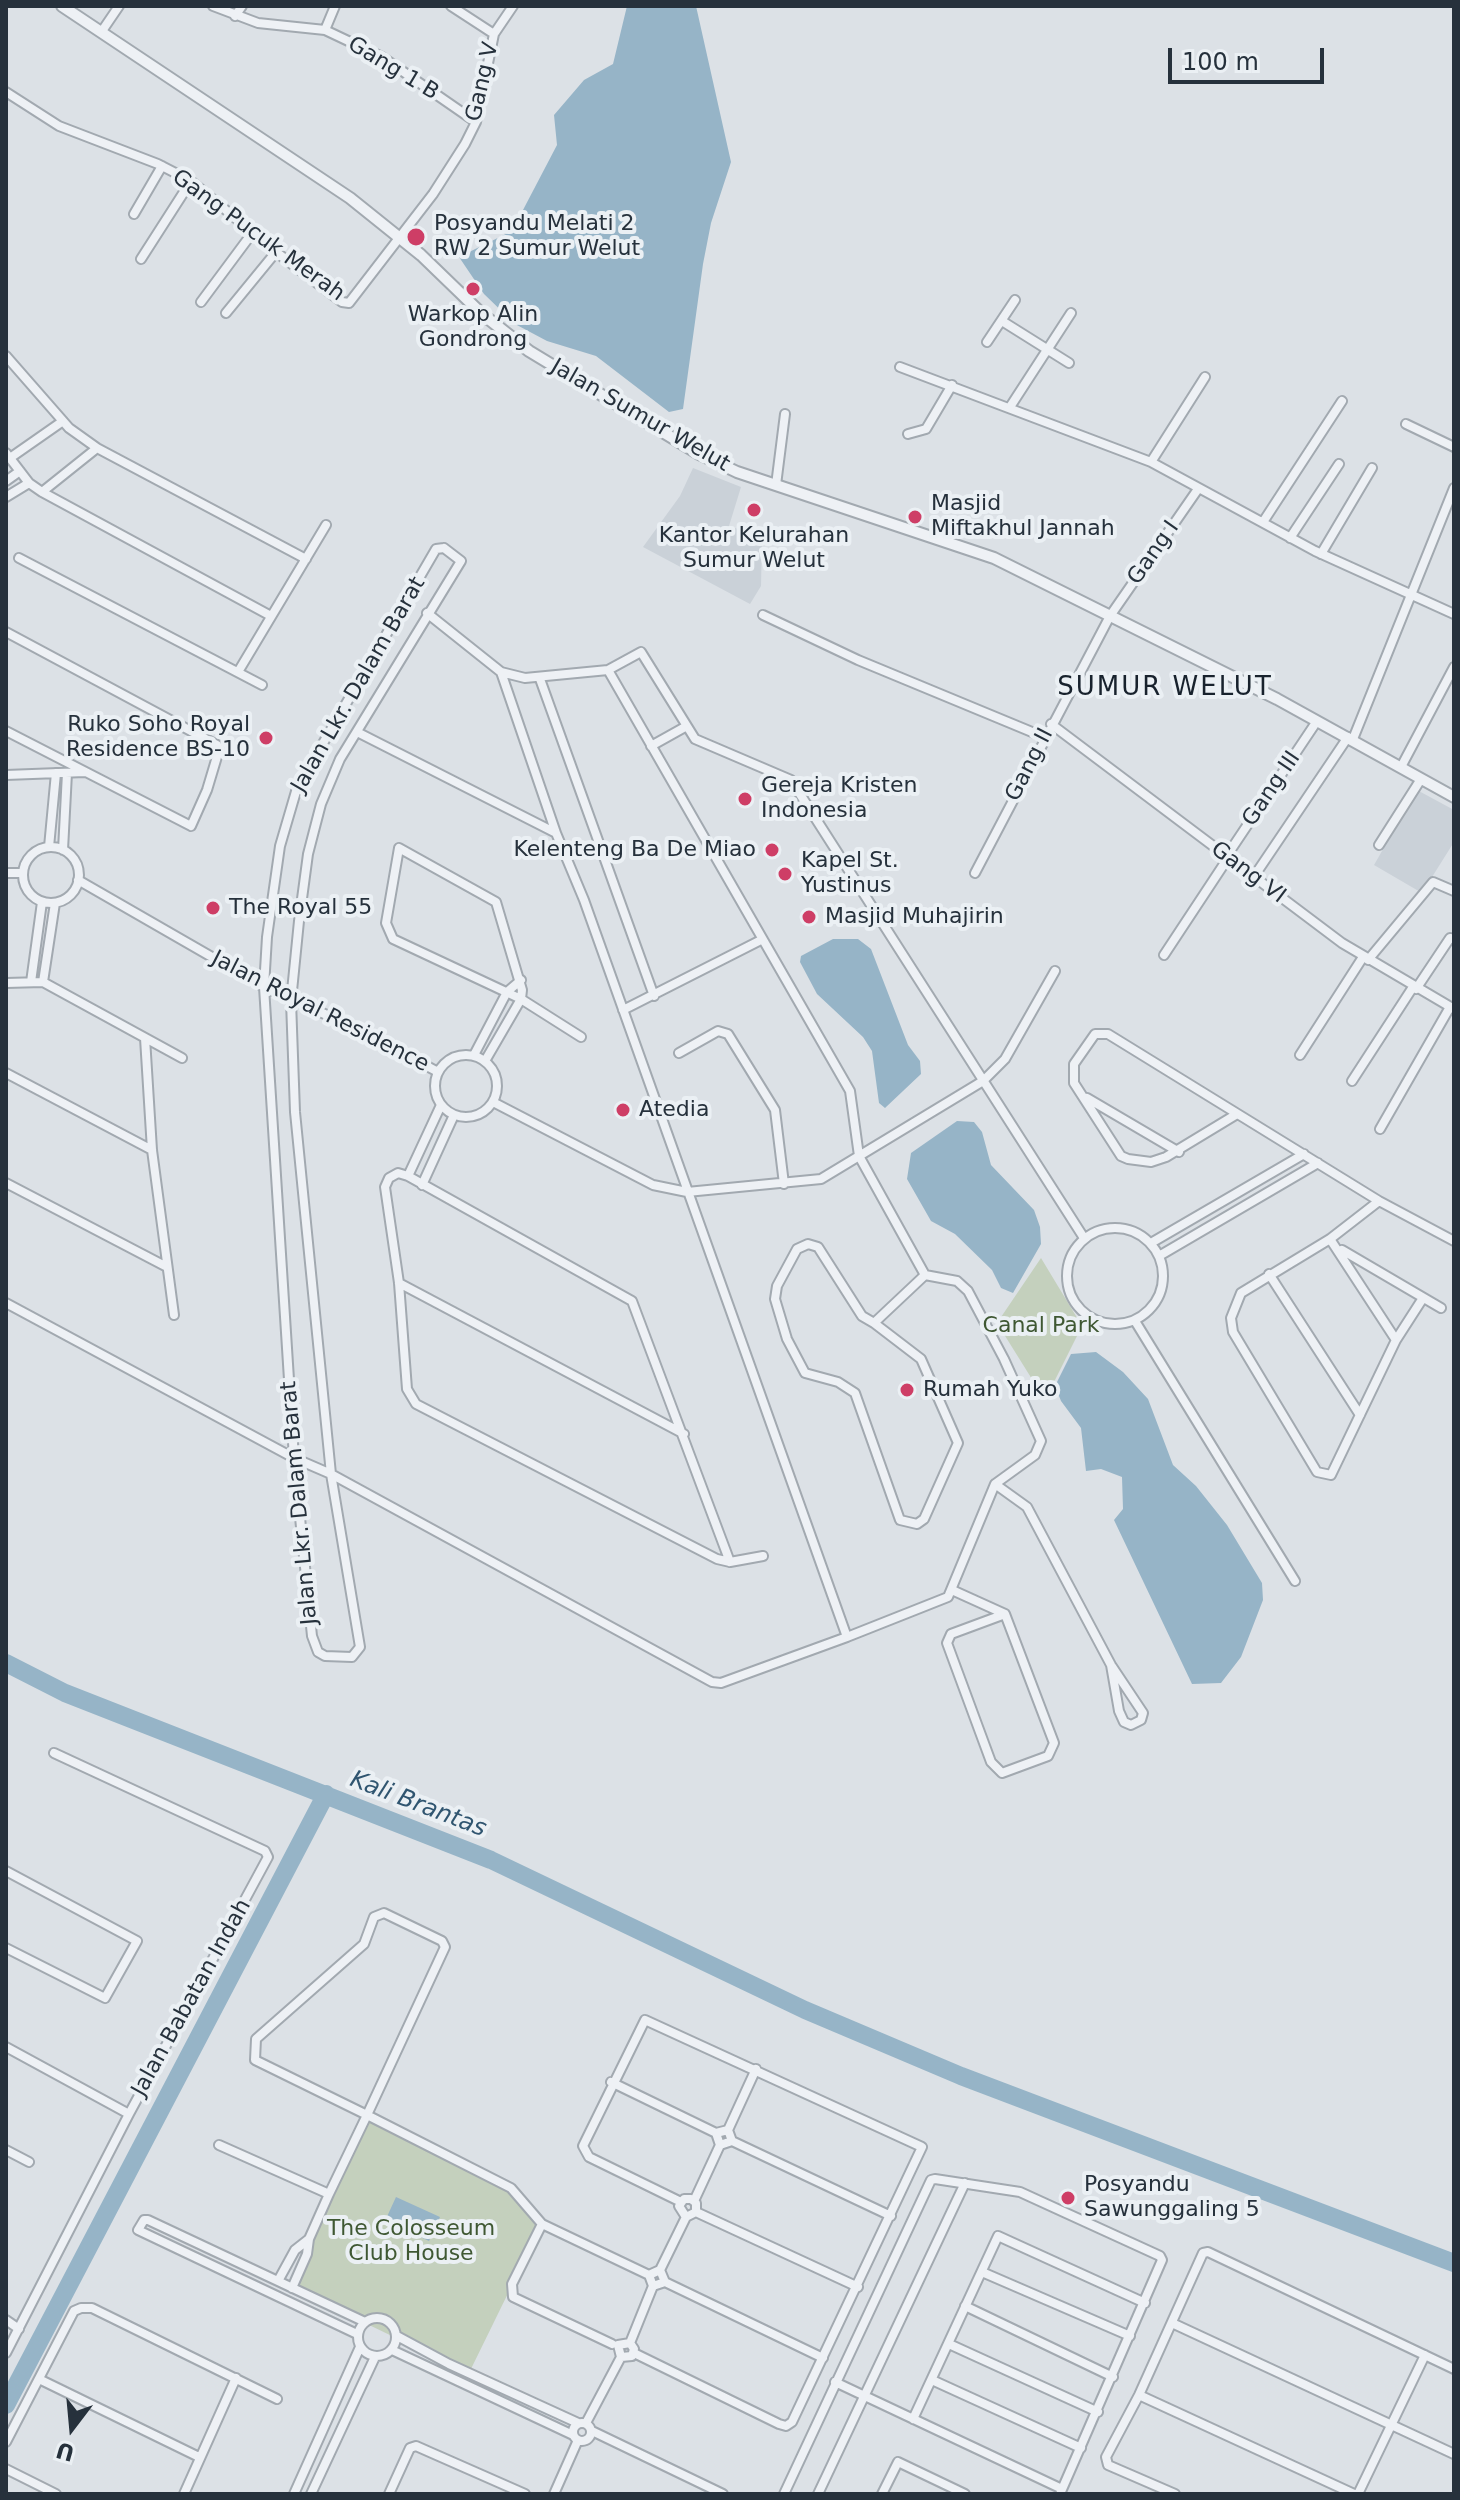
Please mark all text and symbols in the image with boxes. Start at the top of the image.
street label: Gang 1 B [343,32,443,106]
scale bar [1172,32,1328,82]
street label: Gang V [461,40,505,124]
text: 100 m [1182,48,1259,76]
street label: Gang Pucuk Merah [167,164,349,308]
place label: Posyandu Melati 2 RW 2 Sumur Welut [434,211,640,262]
marker: Posyandu Melati 2 RW 2 Sumur Welut [405,226,427,248]
marker: Warkop Alin Gondrong [464,280,482,298]
place label: Warkop Alin Gondrong [408,302,538,354]
street label: Jalan Sumur Welut [546,354,734,478]
place label: Masjid Miftakhul Jannah [931,491,1115,542]
marker: Kantor Kelurahan Sumur Welut [745,501,763,519]
marker: Masjid Miftakhul Jannah [906,508,924,526]
street label: Gang I [1123,516,1185,590]
place label: Kantor Kelurahan Sumur Welut [659,523,849,574]
street label: Jalan Lkr. Dalam Barat [286,572,432,798]
district label: SUMUR WELUT [1057,672,1273,704]
place label: Ruko Soho Royal Residence BS-10 [66,712,250,764]
street label: Gang II [1000,724,1060,806]
marker: Ruko Soho Royal Residence BS-10 [257,729,275,747]
street label: Gang III [1237,746,1307,832]
place label: Gereja Kristen Indonesia [761,773,917,824]
marker: Gereja Kristen Indonesia [736,790,754,808]
street label: Gang VI [1205,836,1291,910]
place label: Kelenteng Ba De Miao [513,837,756,863]
marker: Kelenteng Ba De Miao [763,841,781,859]
place label: Kapel St. Yustinus [801,848,899,900]
marker: Kapel St. Yustinus [776,865,794,883]
place label: The Royal 55 [229,895,372,921]
marker: The Royal 55 [204,899,222,917]
place label: Masjid Muhajirin [825,904,1004,930]
marker: Masjid Muhajirin [800,908,818,926]
street label: Jalan Royal Residence [207,946,433,1078]
place label: Atedia [639,1097,709,1123]
marker: Atedia [614,1101,632,1119]
park label: Canal Park [983,1313,1099,1339]
place label: Rumah Yuko [923,1377,1057,1403]
street label: Jalan Lkr. Dalam Barat [276,1380,324,1626]
marker: Rumah Yuko [898,1381,916,1399]
water label: Kali Brantas [346,1766,490,1844]
street label: Jalan Babatan Indah [127,1895,257,2101]
place label: Posyandu Sawunggaling 5 [1084,2172,1260,2224]
marker: Posyandu Sawunggaling 5 [1059,2189,1077,2207]
park label: The Colosseum Club House [327,2216,495,2268]
north arrow [32,2388,112,2468]
text: U [53,2437,77,2466]

